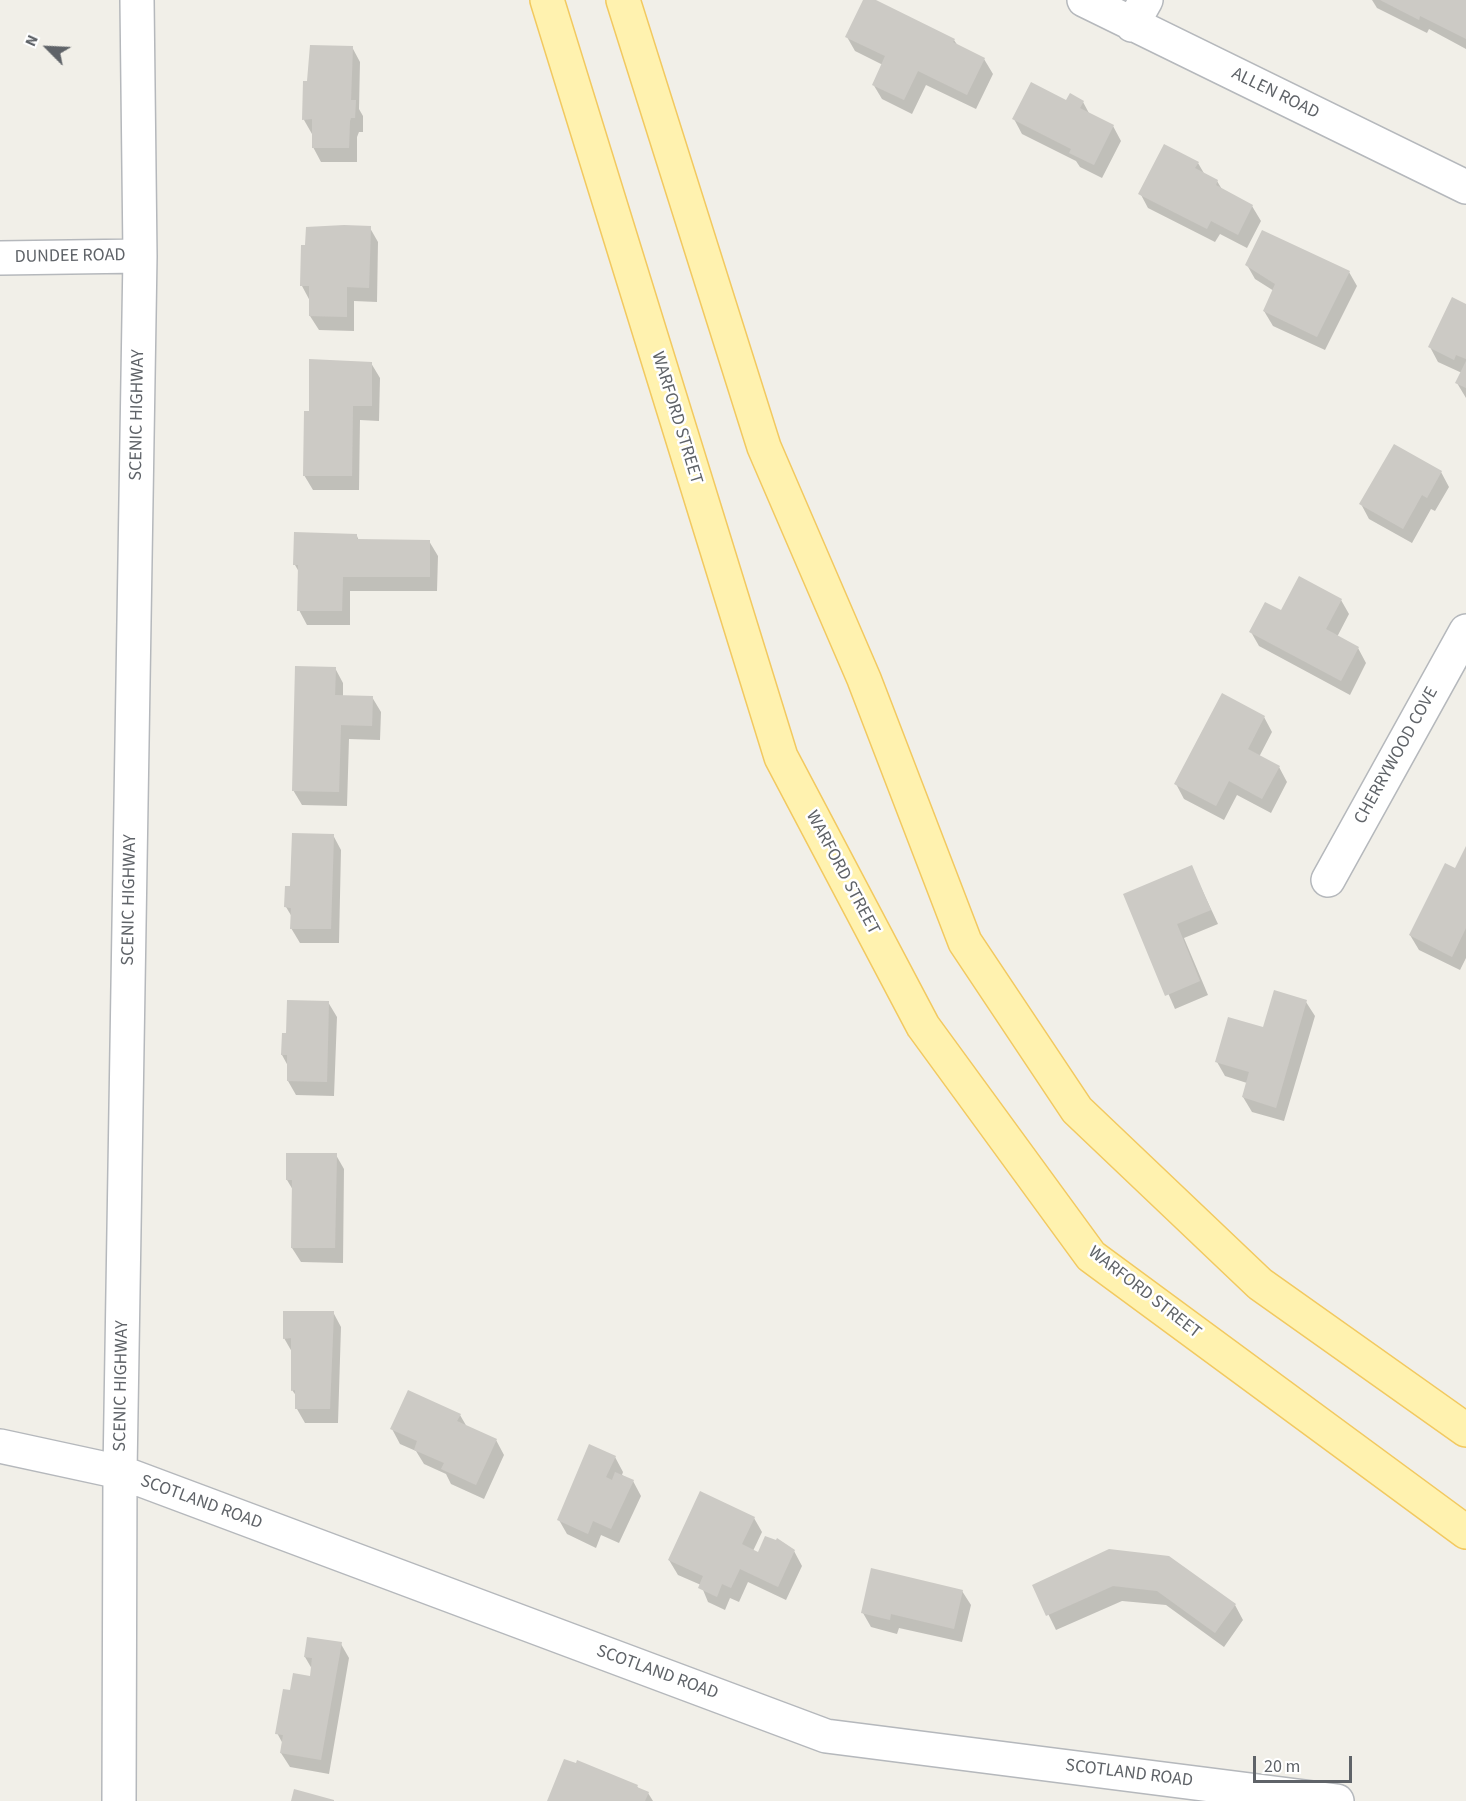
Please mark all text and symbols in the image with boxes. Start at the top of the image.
north arrow [18,18,78,78]
text: N [19,31,44,50]
street label: ALLEN ROAD [1228,64,1322,124]
street label: DUNDEE ROAD [14,245,126,269]
street label: SCENIC HIGHWAY [126,349,150,481]
street label: WARFORD STREET [646,349,706,487]
street label: CHERRYWOOD COVE [1350,684,1444,828]
street label: WARFORD STREET [800,807,884,939]
street label: SCENIC HIGHWAY [118,834,142,966]
street label: WARFORD STREET [1083,1242,1205,1344]
street label: SCENIC HIGHWAY [110,1320,134,1452]
street label: SCOTLAND ROAD [137,1471,265,1535]
street label: SCOTLAND ROAD [593,1641,721,1705]
scale bar [1256,1744,1355,1782]
text: 20 m [1264,1754,1300,1779]
street label: SCOTLAND ROAD [1064,1755,1194,1793]

